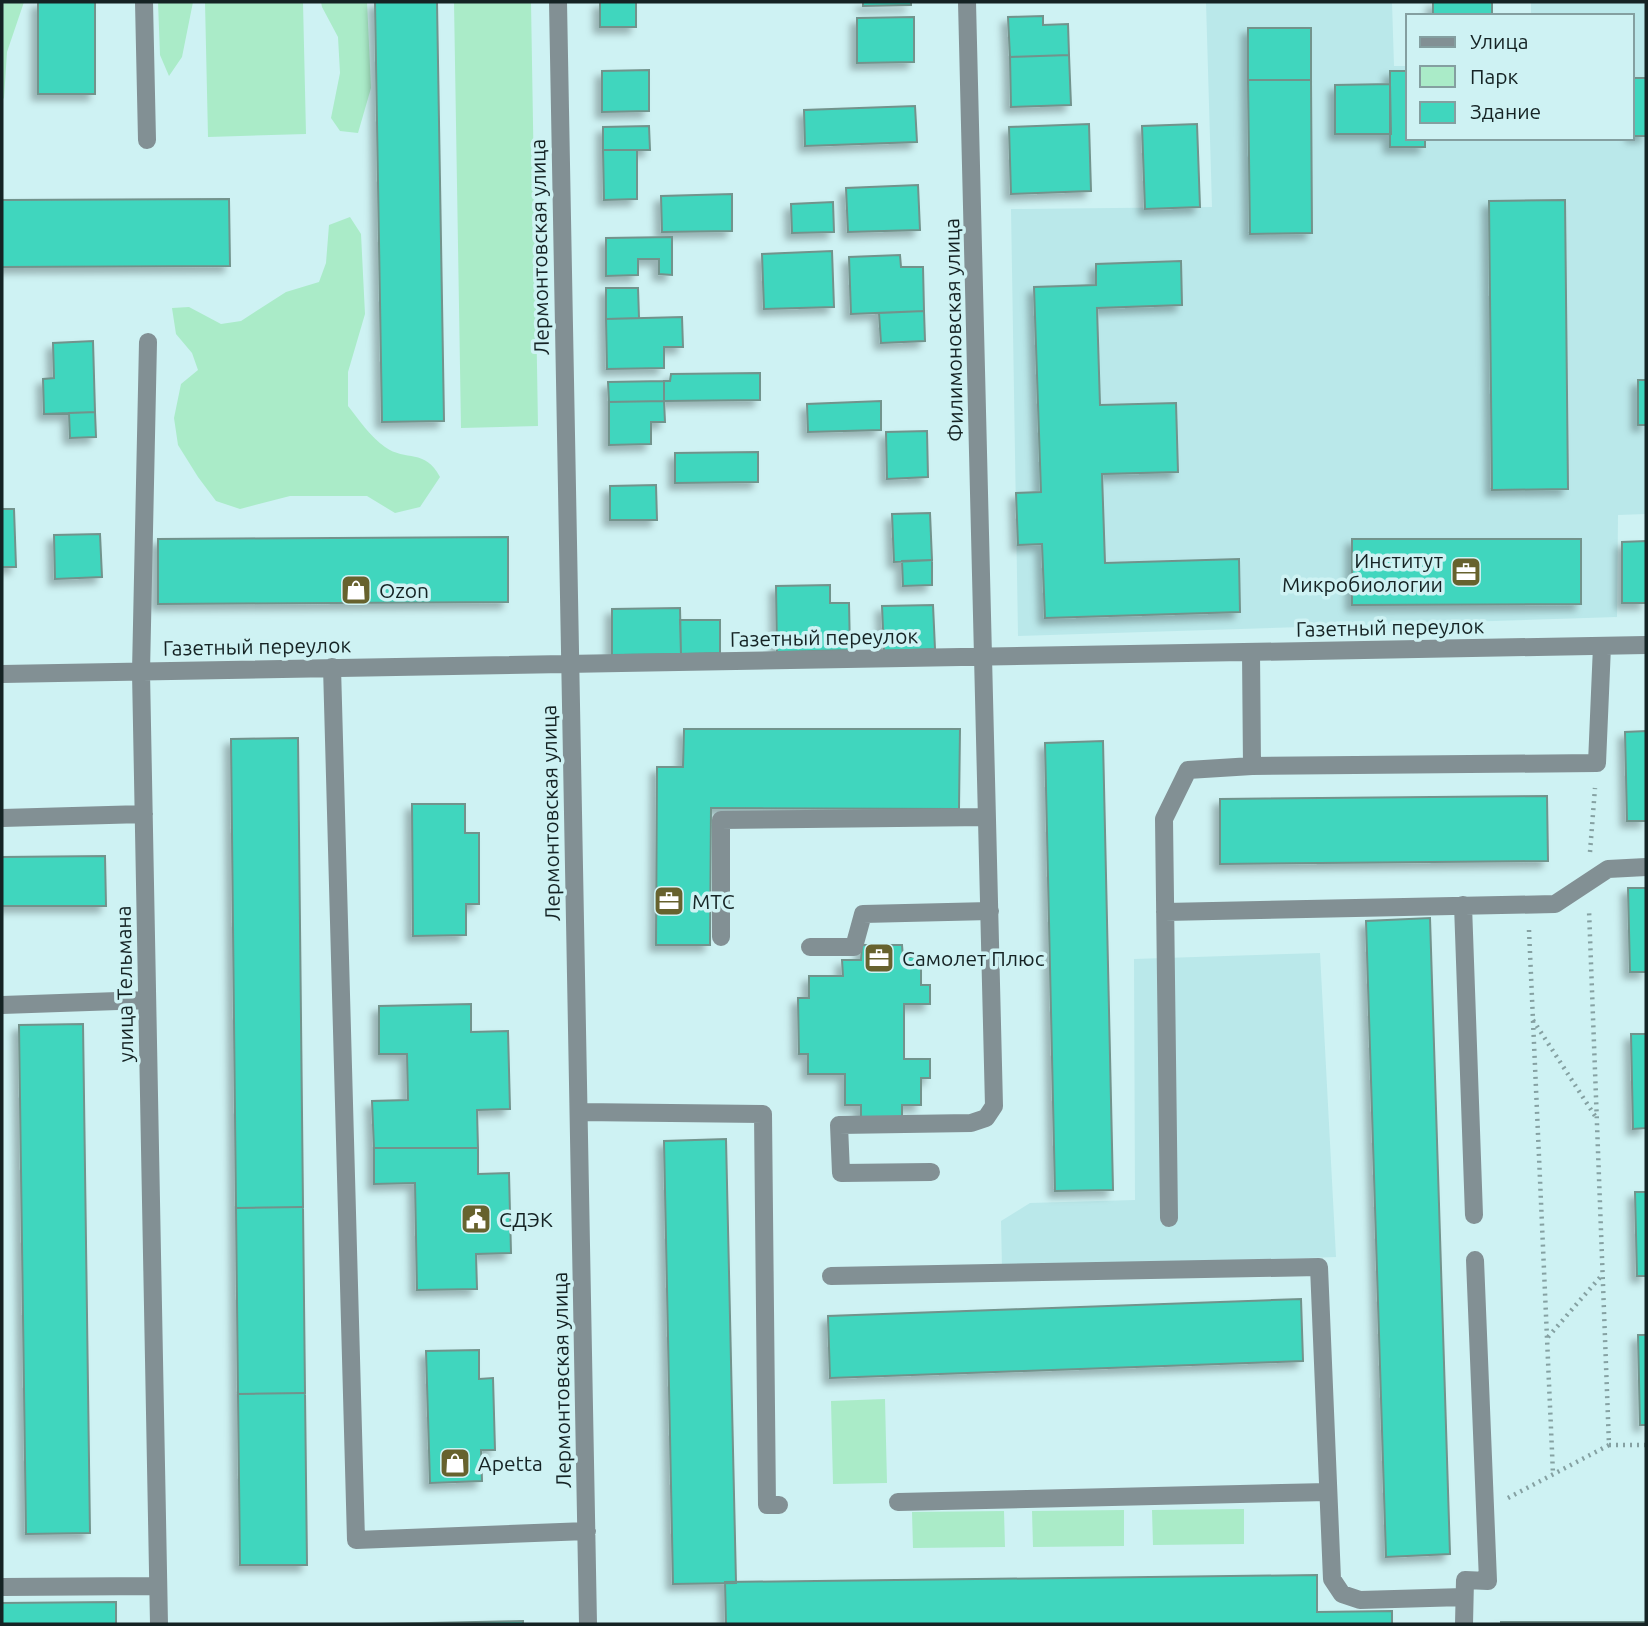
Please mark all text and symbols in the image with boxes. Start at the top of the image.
legend [1406,14,1634,140]
text: Улица [1470,29,1528,53]
text: Парк [1470,64,1519,88]
text: Здание [1470,99,1541,123]
street label: Лермонтовская улица [525,139,553,355]
street label: Филимоновская улица [939,218,967,442]
place label: Институт Микробиологии [1282,548,1444,596]
office icon: Институт Микробиологии [1449,555,1483,589]
shop icon: Ozon [339,573,373,607]
place label: Ozon [379,578,429,602]
street label: Газетный переулок [1296,613,1484,641]
street label: Газетный переулок [730,623,918,651]
street label: Газетный переулок [163,632,351,660]
street label: Лермонтовская улица [536,705,564,921]
office icon: МТС [652,884,686,918]
place label: МТС [692,889,735,913]
street label: улица Тельмана [111,905,137,1063]
office icon: Самолет Плюс [862,941,896,975]
place label: Самолет Плюс [902,946,1045,970]
public building icon: СДЭК [459,1202,493,1236]
place label: СДЭК [499,1207,553,1231]
street label: Лермонтовская улица [547,1272,575,1488]
shop icon: Apetta [438,1446,472,1480]
place label: Apetta [478,1451,543,1475]

